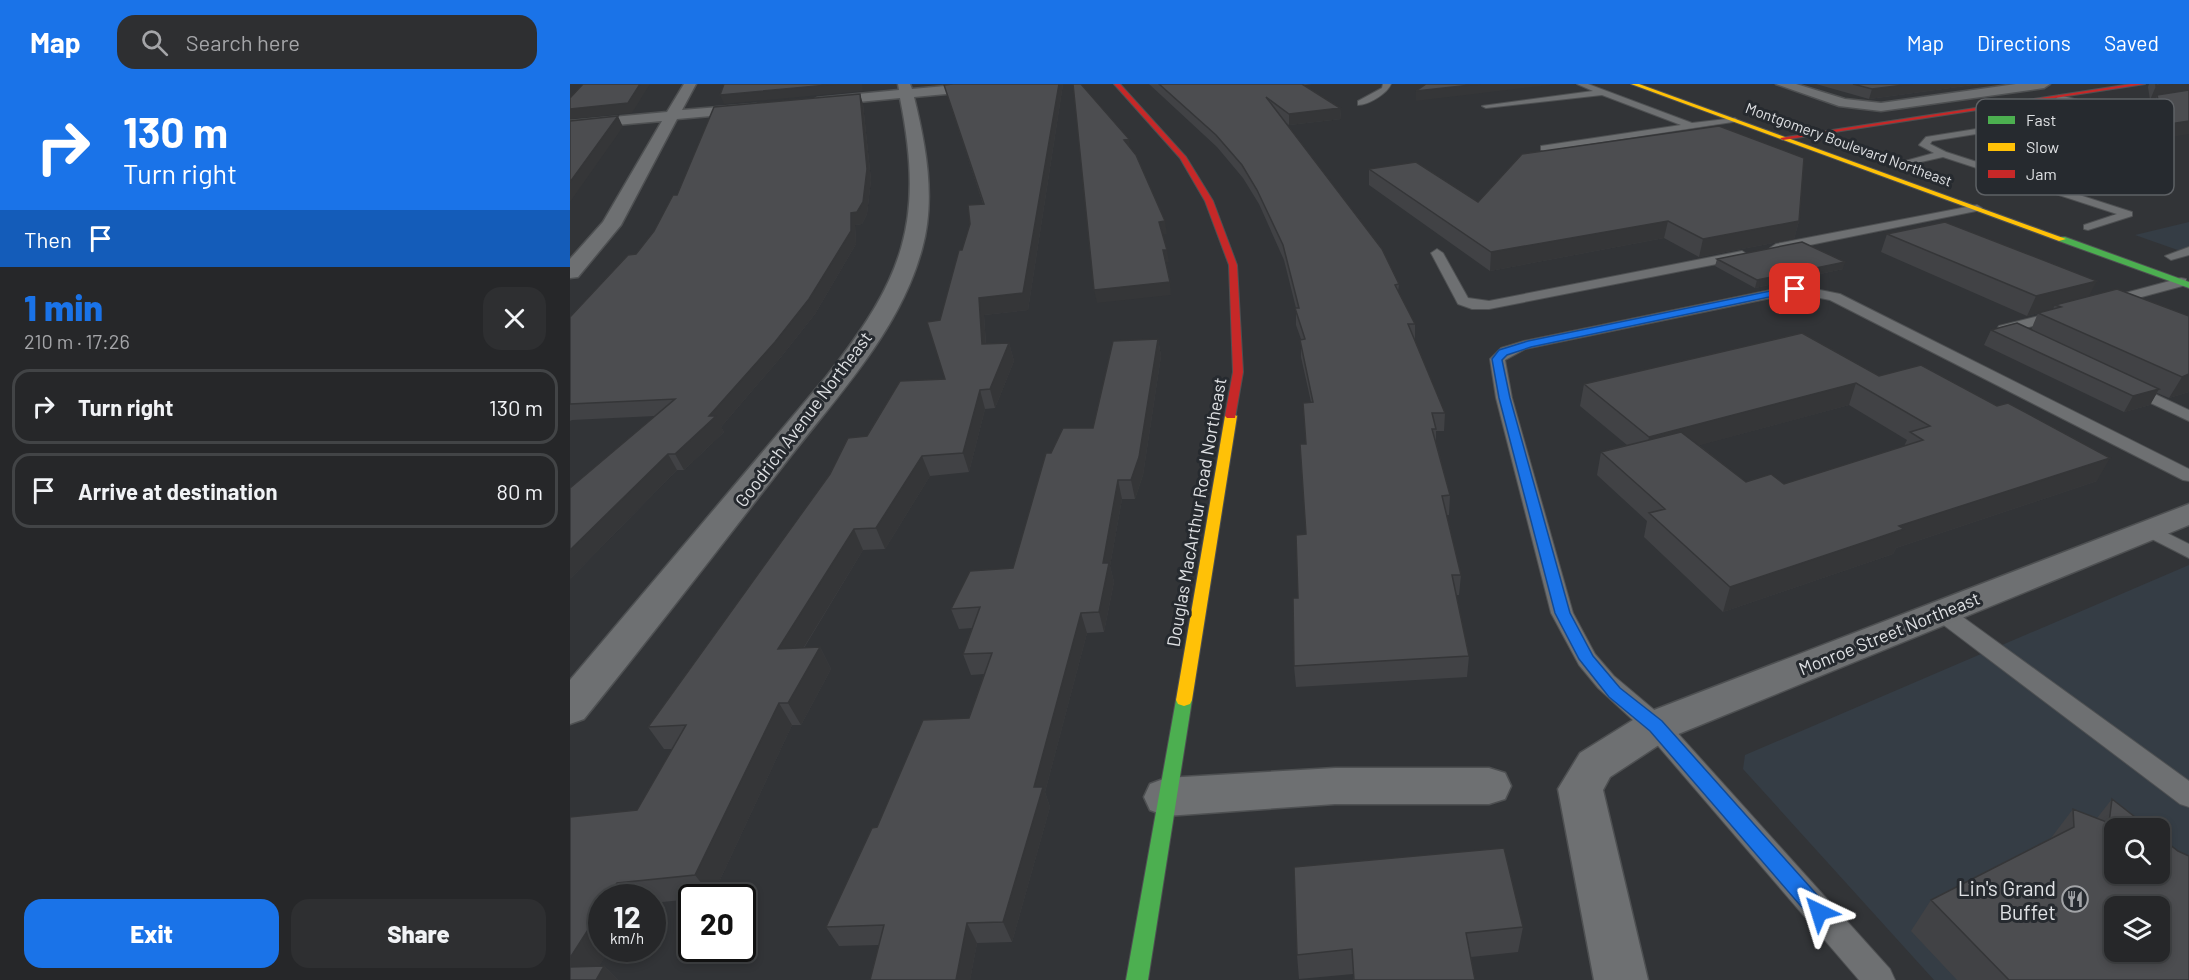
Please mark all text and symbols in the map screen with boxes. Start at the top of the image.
search box [117,15,537,69]
text: Map [30,25,81,59]
icon: search [138,26,171,59]
text: Search here [186,29,300,55]
text: Map [1907,30,1944,55]
text: Directions [1977,30,2071,55]
text: Saved [2104,30,2159,55]
street label: Montgomery Boulevard Northeast [1743,98,1955,190]
legend [1976,99,2174,195]
text: 130 m [123,106,228,156]
icon: right [24,108,102,186]
text: Fast [2026,110,2056,129]
text: Slow [2026,137,2059,156]
text: Turn right [123,157,237,189]
text: Jam [2026,164,2057,183]
icon: arrive [84,222,117,255]
text: Then [24,226,72,252]
pin [1769,263,1820,314]
icon: arrive [1778,272,1811,305]
text: 1 min [24,285,103,328]
button: close [483,287,546,350]
street label: Goodrich Avenue Northeast [730,327,876,511]
text: 210 m · 17:26 [24,329,130,353]
street label: Douglas MacArthur Road Northeast [1161,376,1231,648]
icon: right [27,390,60,423]
text: Turn right [78,394,173,420]
text: 130 m [489,394,543,420]
icon: arrive [27,474,60,507]
text: Arrive at destination [78,478,277,504]
text: 80 m [497,478,543,504]
street label: Monroe Street Northeast [1795,587,1983,679]
map controls [2104,818,2170,962]
button: search [2104,818,2170,884]
place label: Lin's Grand Buffet [1958,875,2056,924]
position arrow [1787,880,1851,944]
speed limit sign: 20 [678,884,756,962]
restaurant icon: Lin's Grand Buffet [2060,884,2090,914]
button: layers [2104,896,2170,962]
text: 12 [613,898,641,934]
button: Exit [24,899,279,968]
button: Share [291,899,546,968]
text: km/h [610,929,644,947]

